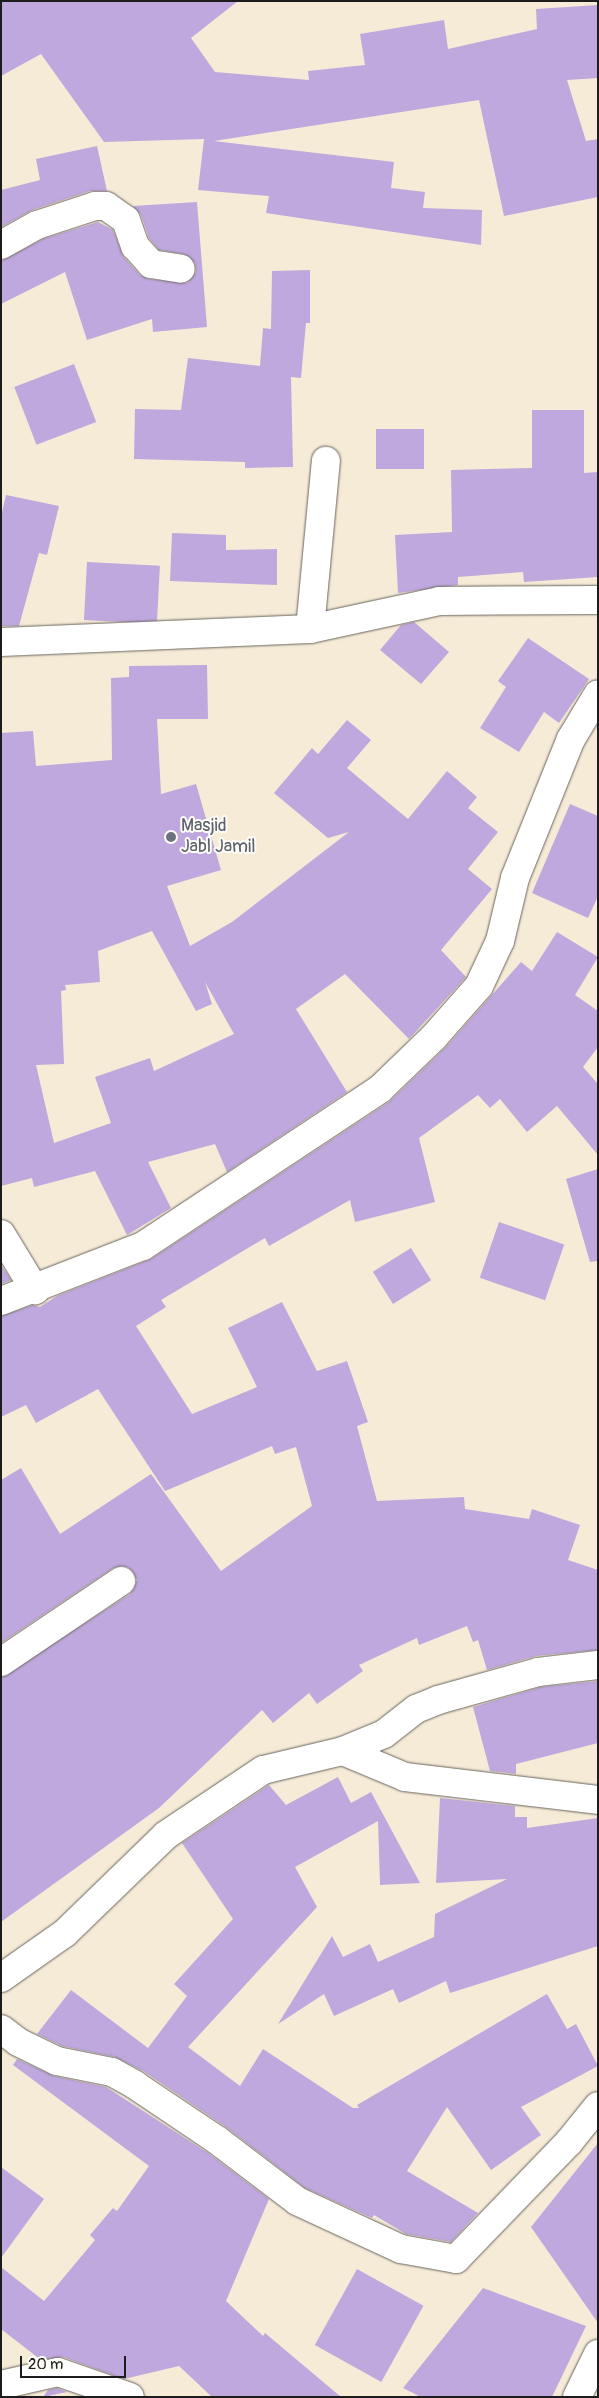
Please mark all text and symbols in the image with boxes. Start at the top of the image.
place label: Masjid Jabl Jamil [181,816,255,859]
marker: Masjid Jabl Jamil [165,831,177,843]
scale bar [22,2346,129,2378]
text: 20 m [28,2355,63,2374]

